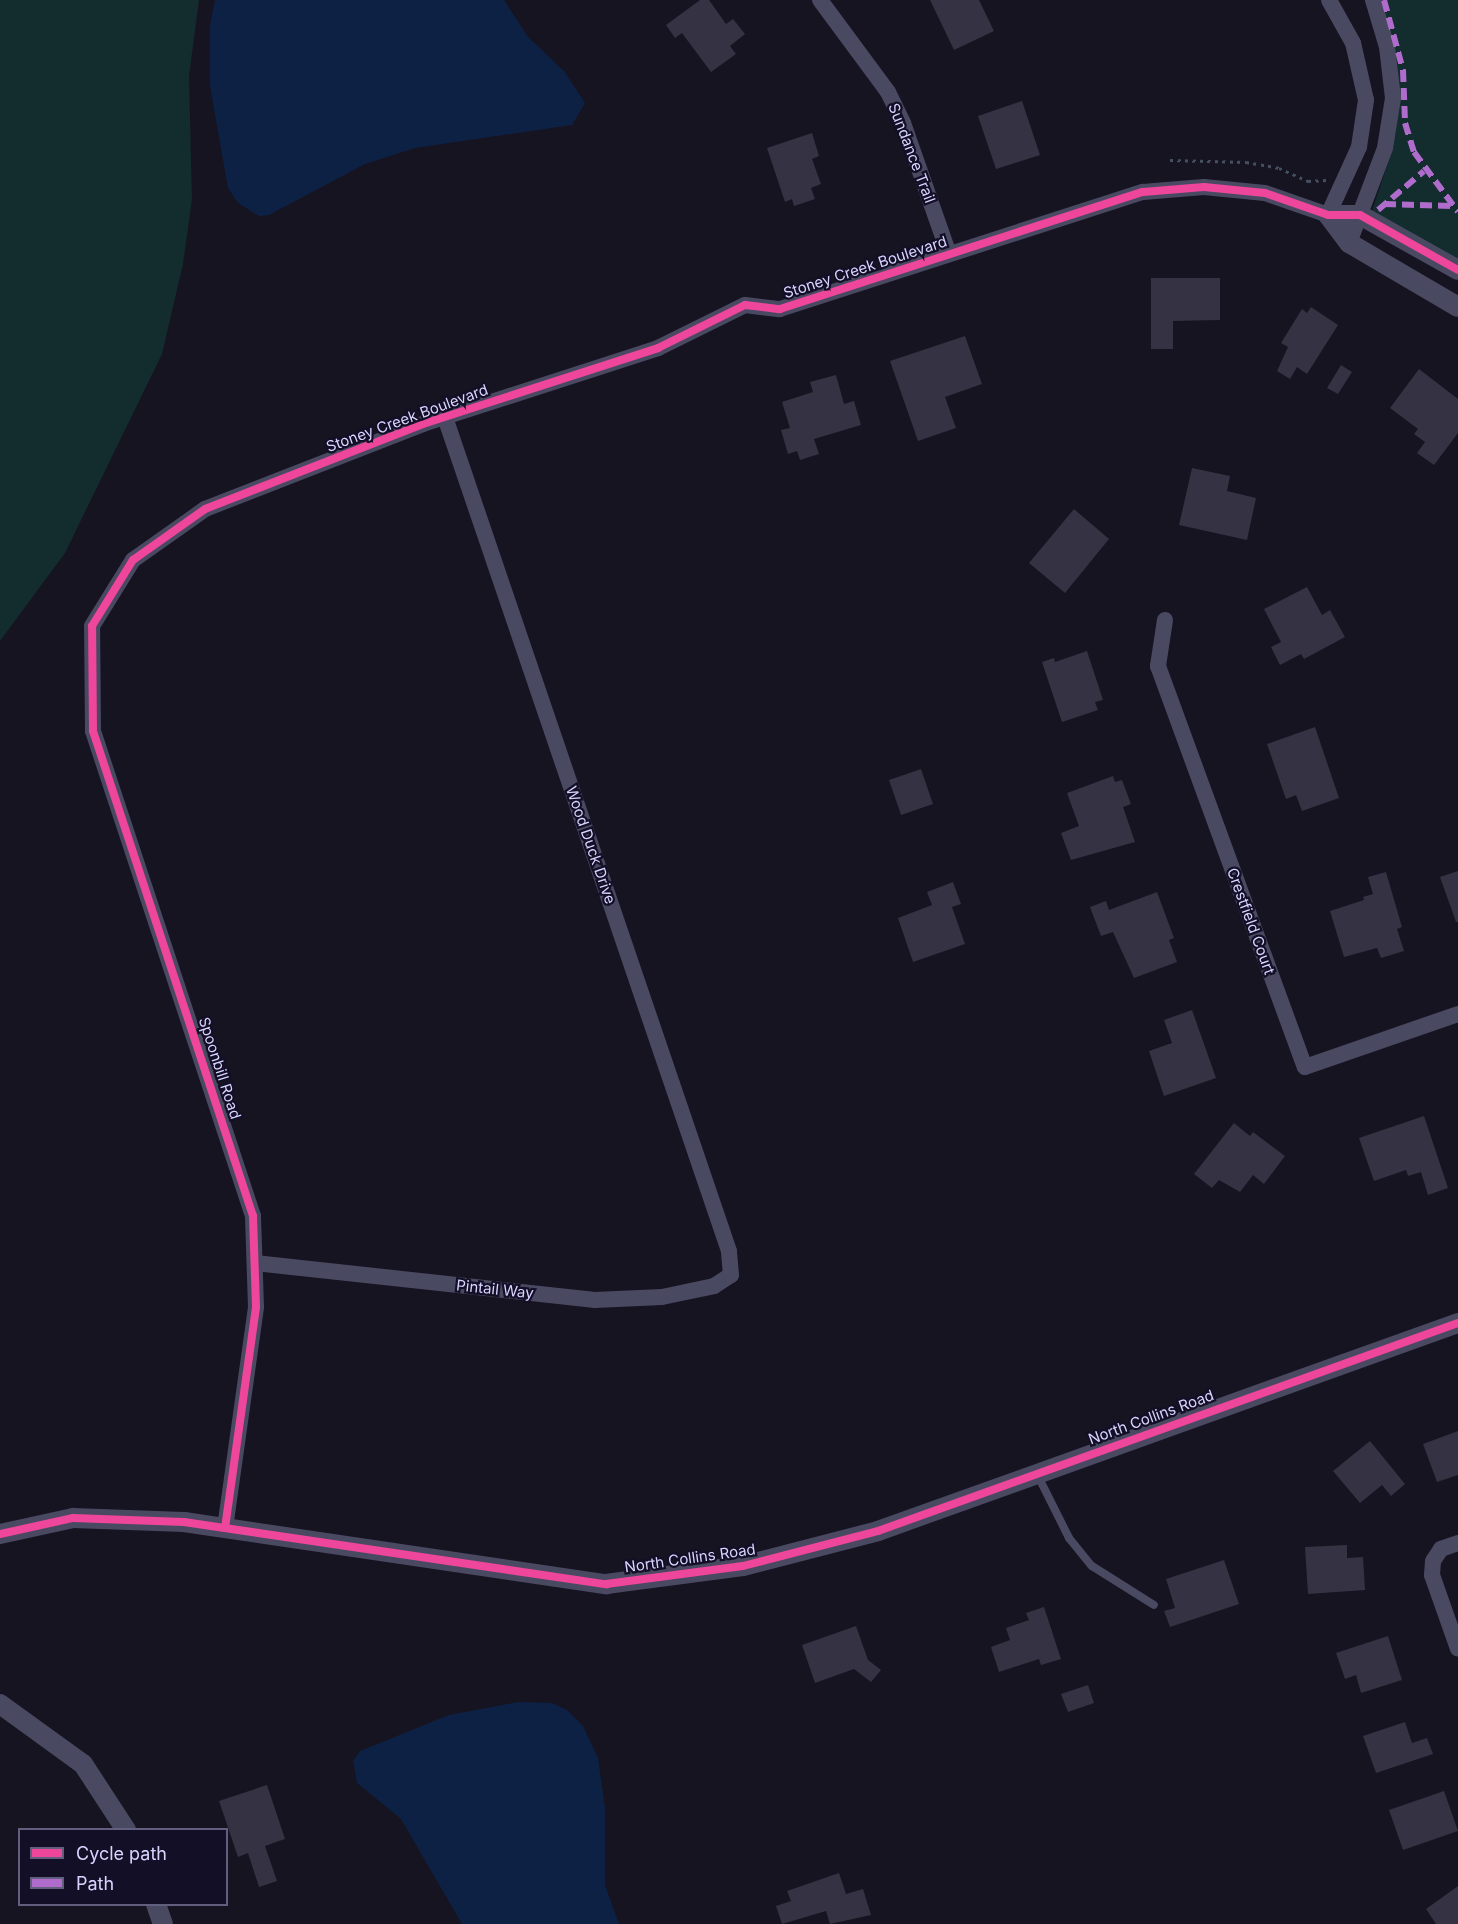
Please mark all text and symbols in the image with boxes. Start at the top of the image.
street label: Sundance Trail [885,101,939,205]
street label: Stoney Creek Boulevard [781,232,949,302]
street label: Stoney Creek Boulevard [324,380,490,456]
street label: Wood Duck Drive [562,784,620,906]
street label: Crestfield Court [1223,865,1279,977]
street label: Spoonbill Road [195,1015,245,1121]
street label: Pintail Way [455,1276,535,1302]
street label: North Collins Road [1086,1386,1216,1448]
street label: North Collins Road [623,1540,757,1576]
legend [18,1828,228,1906]
text: Cycle path [76,1843,167,1864]
text: Path [76,1873,114,1894]

